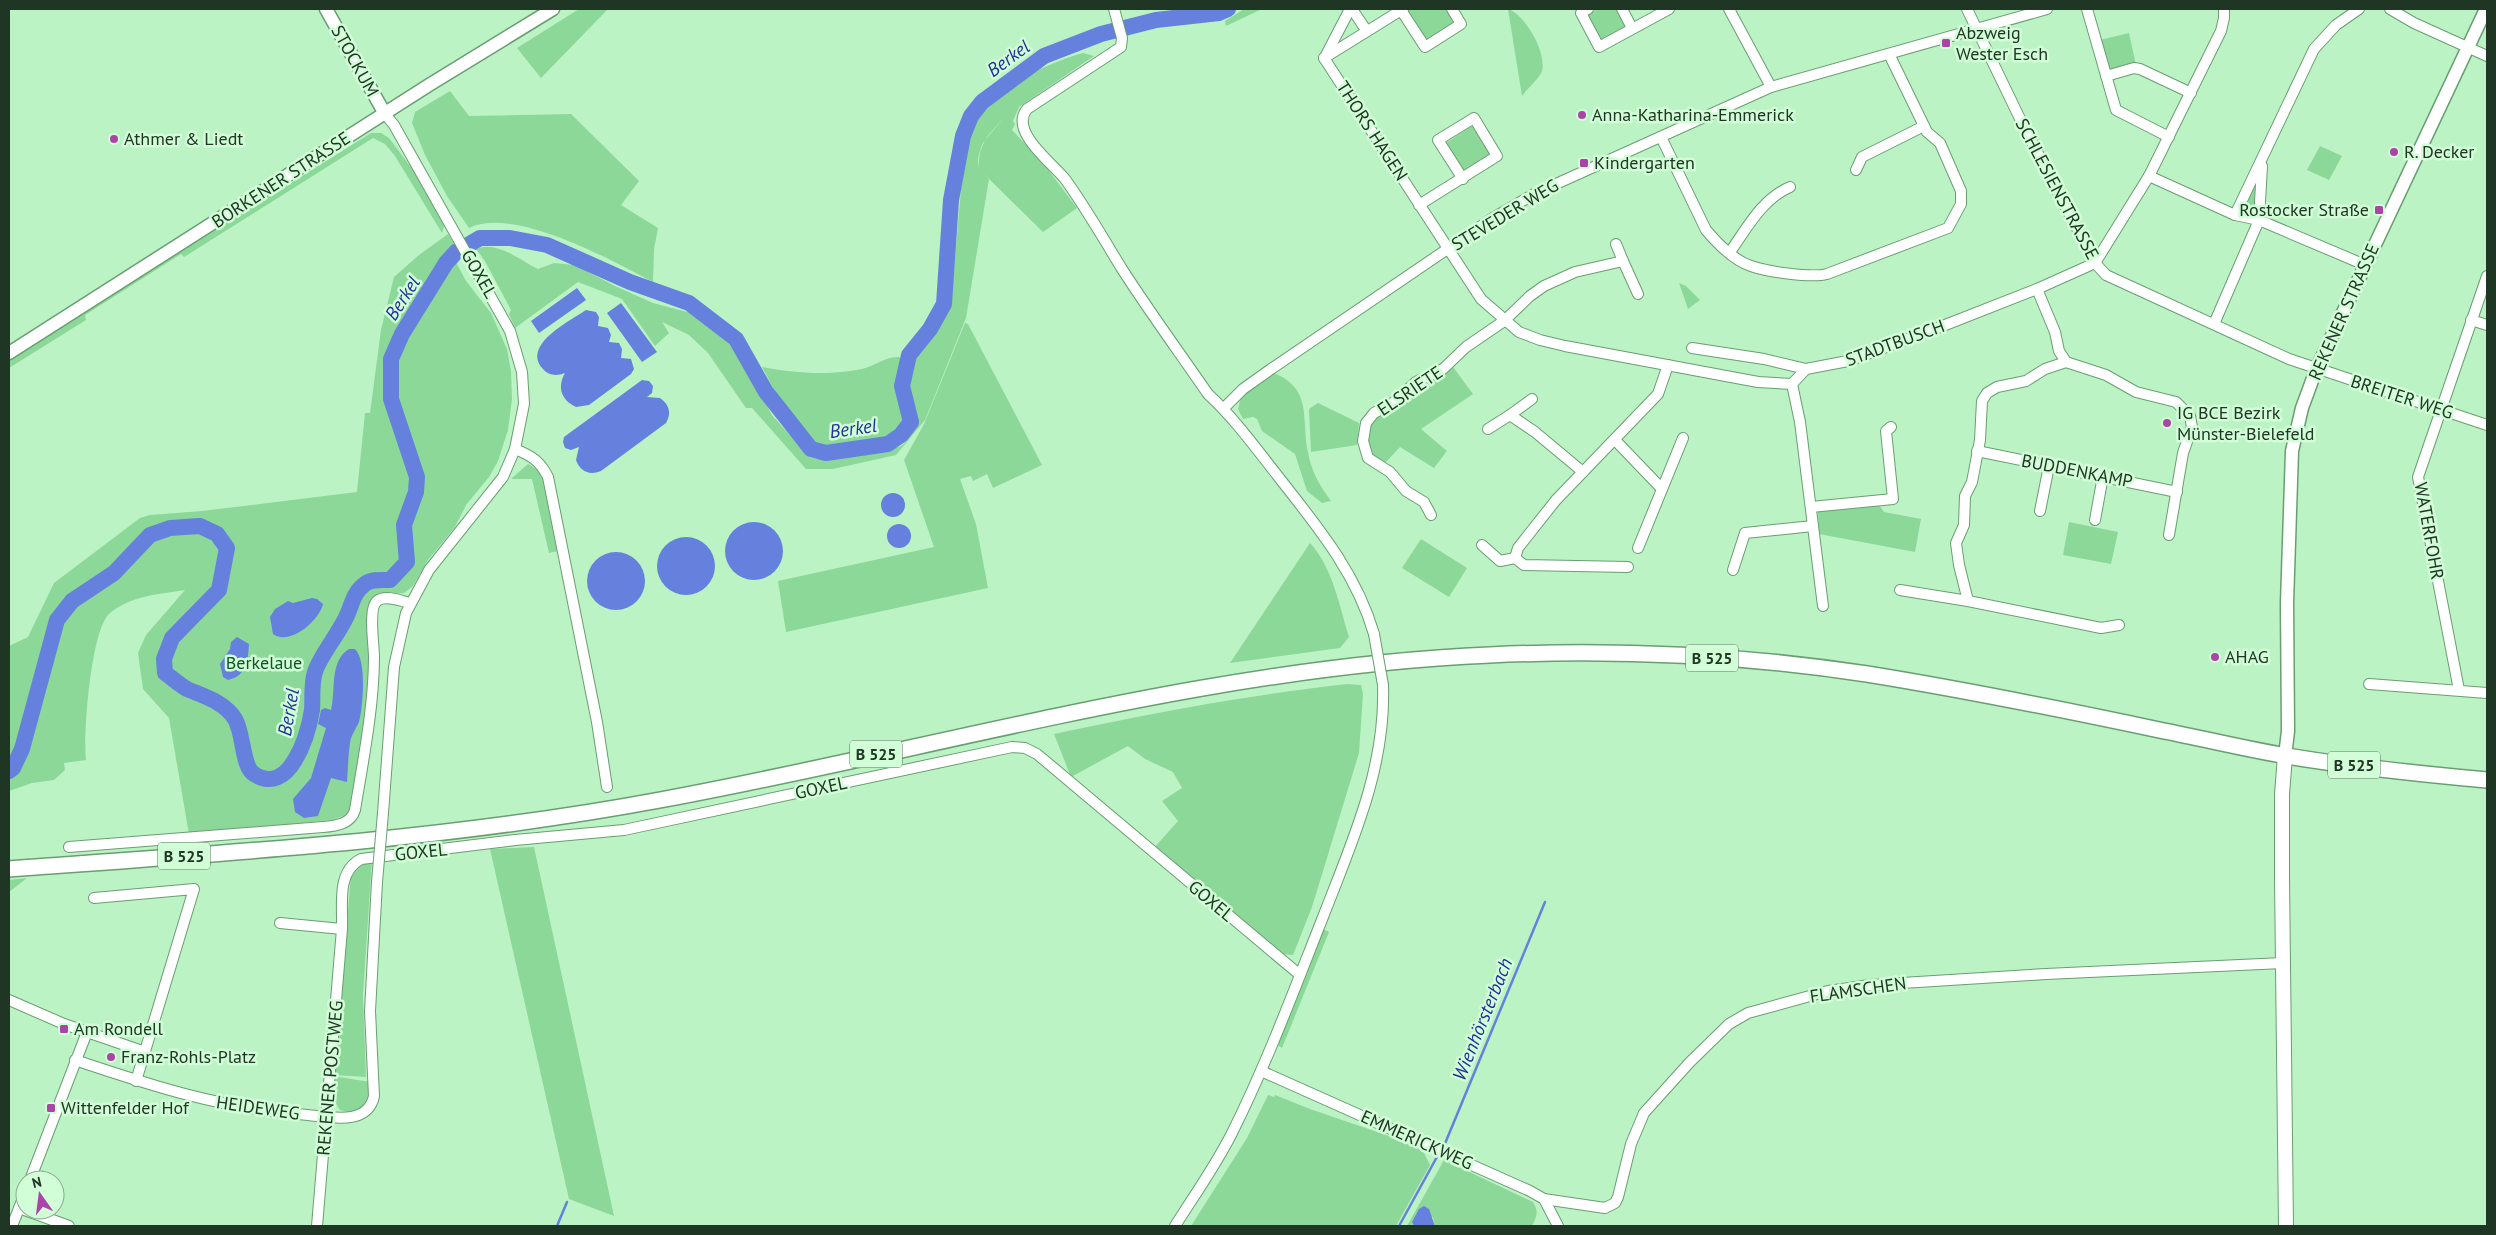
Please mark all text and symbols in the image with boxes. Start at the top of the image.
street label: STOCKUM [326,21,384,101]
place label: Abzweig Wester Esch [1956,21,2048,65]
water label: Berkel [982,34,1034,82]
marker: Abzweig Wester Esch [1940,37,1952,49]
street label: THORS HAGEN [1332,76,1413,185]
place label: Anna-Katharina-Emmerick [1592,103,1794,126]
marker: Anna-Katharina-Emmerick [1576,109,1588,121]
street label: SCHLESIENSTRASSE [2011,114,2104,263]
street label: BORKENER STRASSE [207,126,354,233]
place label: Athmer & Liedt [124,127,243,150]
marker: Athmer & Liedt [108,133,120,145]
place label: R. Decker [2404,140,2474,163]
marker: R. Decker [2388,146,2400,158]
place label: Kindergarten [1594,151,1695,174]
marker: Kindergarten [1578,157,1590,169]
street label: STEVEDER WEG [1447,173,1563,256]
place label: Rostocker Straße [2239,198,2369,221]
marker: Rostocker Straße [2373,204,2385,216]
street label: REKENER STRASSE [2303,240,2384,384]
street label: GOXEL [456,245,503,302]
water label: Berkel [379,272,425,324]
street label: STADTBUSCH [1842,314,1948,371]
street label: ELSRIETE [1373,360,1447,421]
street label: BREITER WEG [2348,369,2456,424]
place label: IG BCE Bezirk Münster-Bielefeld [2177,401,2315,445]
water label: Berkel [828,413,878,443]
marker: IG BCE Bezirk Münster-Bielefeld [2161,417,2173,429]
street label: BUDDENKAMP [2020,448,2135,493]
street label: WATERFOHR [2410,480,2449,582]
road number: B 525 [1686,644,1738,671]
place label: AHAG [2225,645,2269,668]
park label: Berkelaue [226,651,302,674]
marker: AHAG [2209,651,2221,663]
water label: Berkel [272,686,304,738]
road number: B 525 [850,741,902,768]
road number: B 525 [2328,752,2380,778]
street label: GOXEL [793,771,849,804]
street label: GOXEL [394,837,448,866]
road number: B 525 [158,842,210,869]
street label: GOXEL [1184,875,1239,926]
water label: Wienhörsterbach [1447,954,1517,1084]
street label: FLAMSCHEN [1808,971,1908,1008]
street label: REKENER POSTWEG [311,1000,348,1156]
place label: Am Rondell [74,1017,163,1040]
marker: Am Rondell [58,1023,70,1035]
place label: Franz-Rohls-Platz [121,1045,256,1068]
marker: Franz-Rohls-Platz [105,1051,117,1063]
street label: HEIDEWEG [215,1090,301,1125]
place label: Wittenfelder Hof [61,1096,190,1119]
marker: Wittenfelder Hof [45,1102,57,1114]
street label: EMMERICKWEG [1357,1105,1477,1175]
north arrow [15,1170,65,1220]
text: N [30,1173,43,1192]

